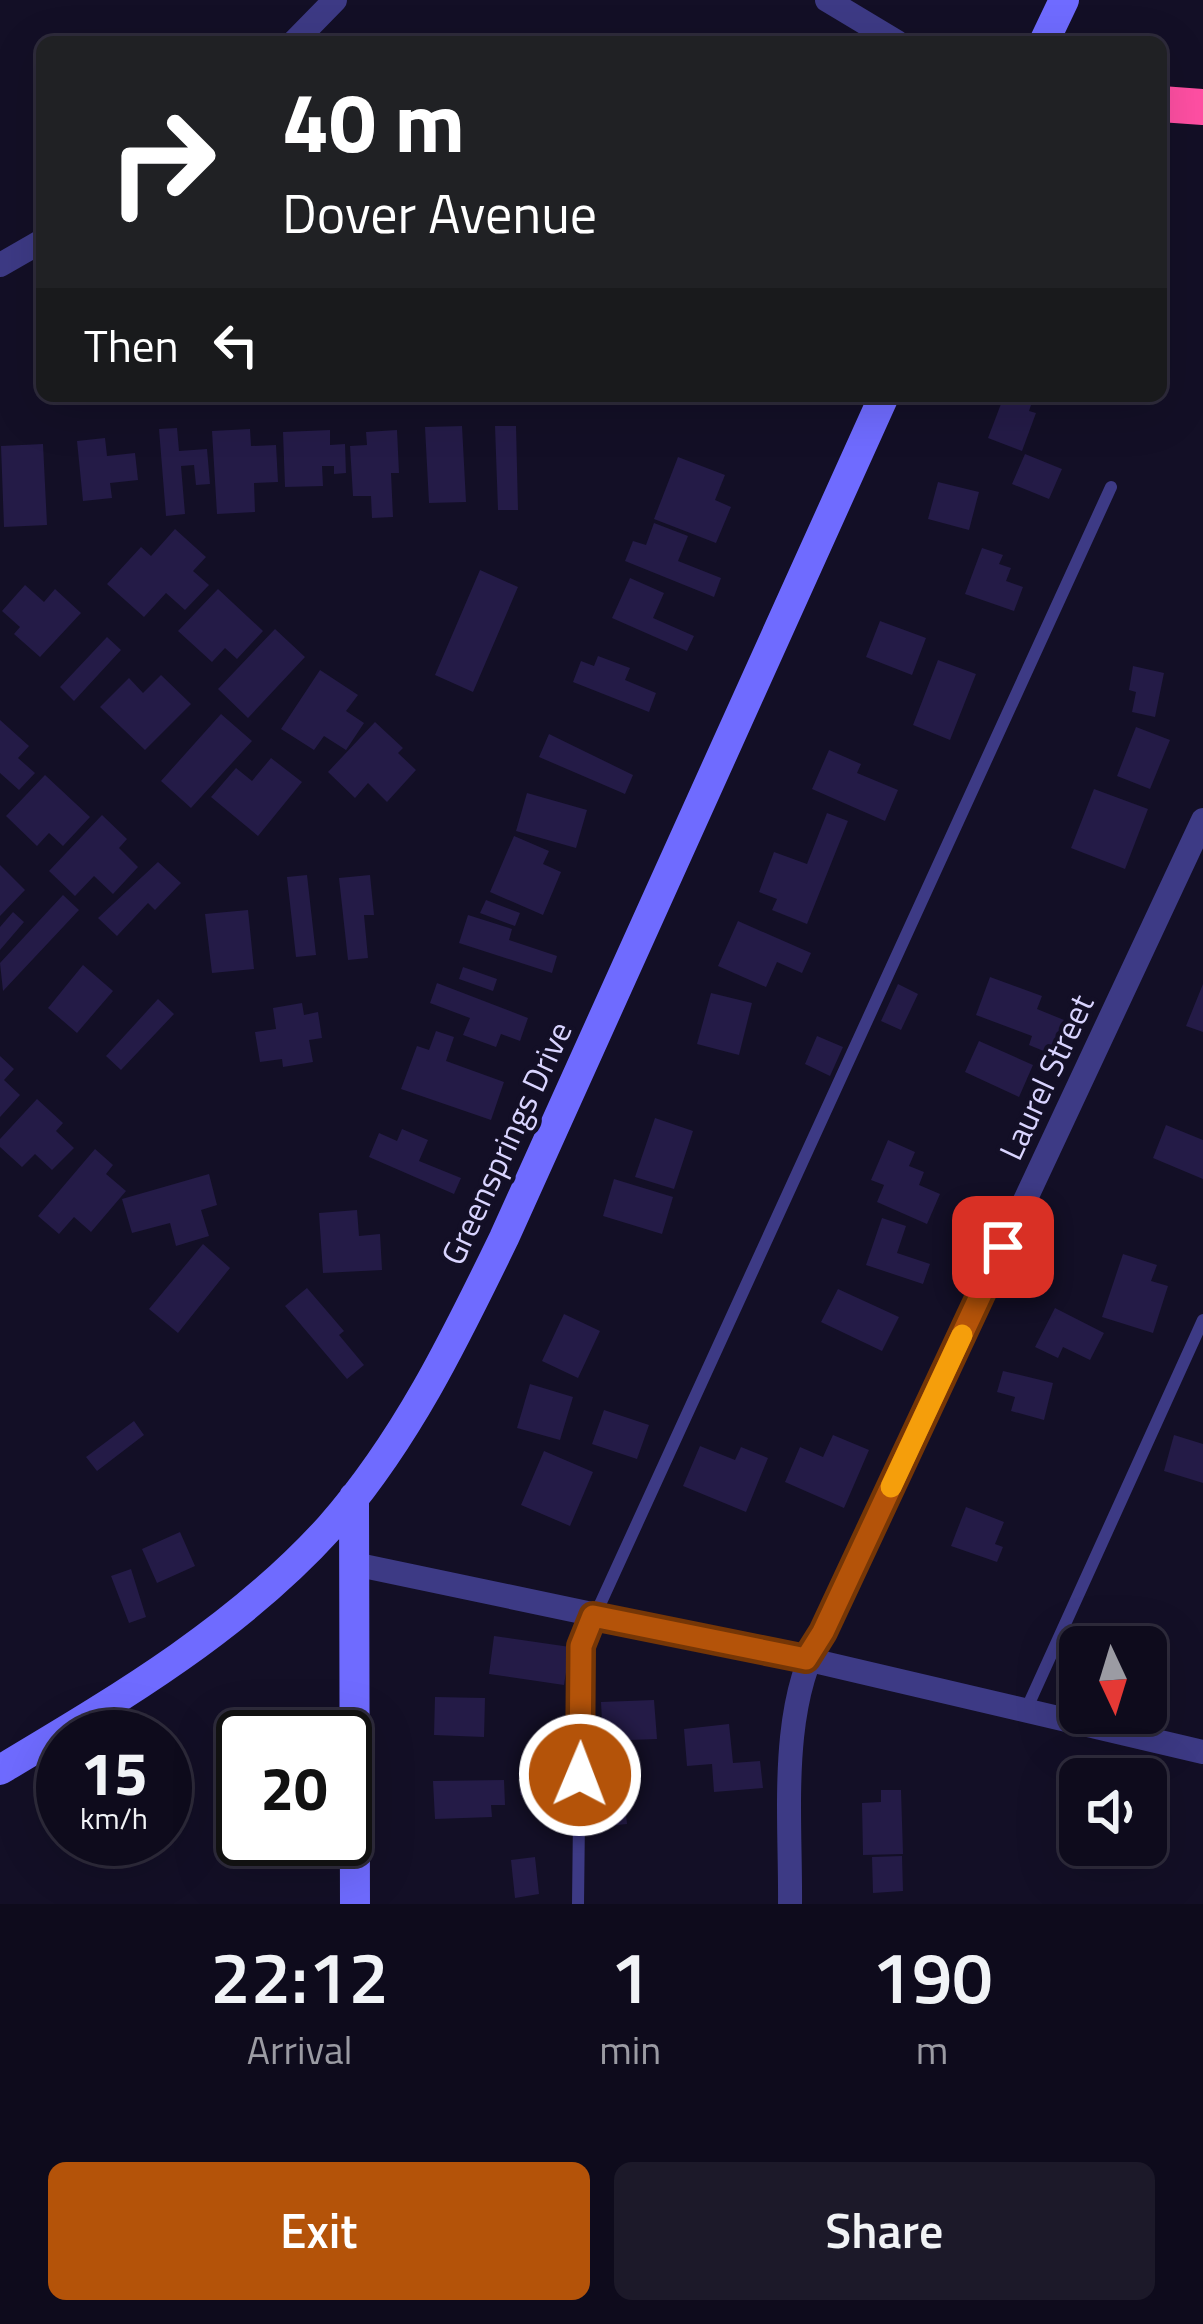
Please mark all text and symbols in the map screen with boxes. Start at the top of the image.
text: 40 m [282,57,465,185]
icon: right [84,84,240,240]
text: Dover Avenue [282,172,597,254]
text: Then [84,311,179,379]
icon: left [203,312,269,378]
street label: Laurel Street [986,986,1106,1168]
street label: Greensprings Drive [428,1013,584,1273]
pin [952,1196,1054,1298]
icon: arrive [970,1214,1036,1280]
north arrow [1059,1626,1167,1734]
map controls [1059,1626,1167,1866]
speed limit sign: 20 [216,1710,372,1866]
position arrow [517,1712,643,1838]
text: 15 [80,1727,148,1818]
button: sound [1059,1758,1167,1866]
text: km/h [80,1795,148,1841]
text: 22:12 [210,1921,389,2031]
text: 1 [610,1921,650,2031]
text: 190 [872,1921,993,2031]
text: Arrival [247,2020,353,2079]
text: min [599,2020,661,2079]
text: m [916,2020,948,2079]
button: Exit [48,2162,590,2300]
button: Share [614,2162,1155,2300]

